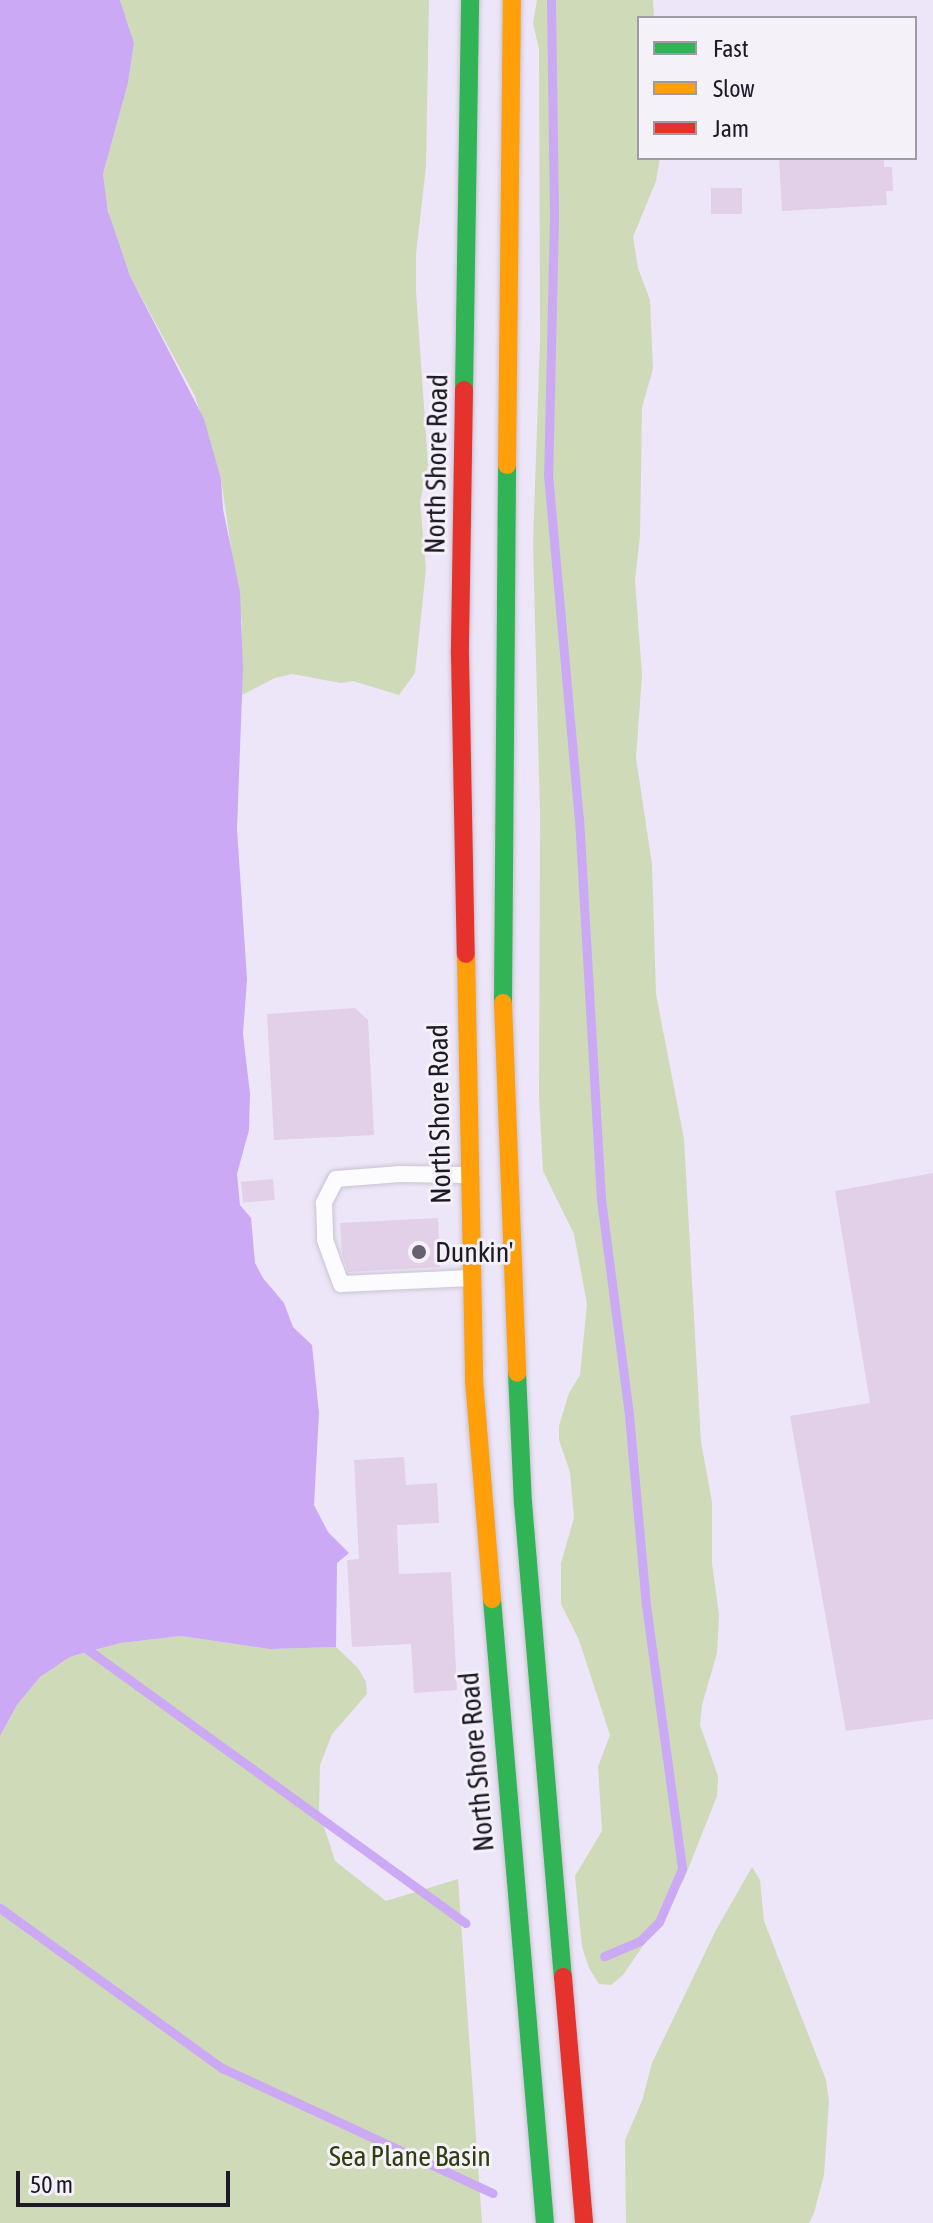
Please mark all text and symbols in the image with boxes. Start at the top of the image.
legend [637,16,917,160]
text: Fast [713,35,749,62]
text: Slow [713,75,755,102]
text: Jam [713,115,749,142]
street label: North Shore Road [418,374,454,554]
street label: North Shore Road [421,1024,457,1204]
place label: Dunkin' [435,1235,513,1269]
marker: Dunkin' [410,1243,428,1261]
street label: North Shore Road [451,1671,501,1853]
park label: Sea Plane Basin [329,2139,491,2173]
scale bar [20,2155,234,2205]
text: 50 m [30,2171,73,2198]

